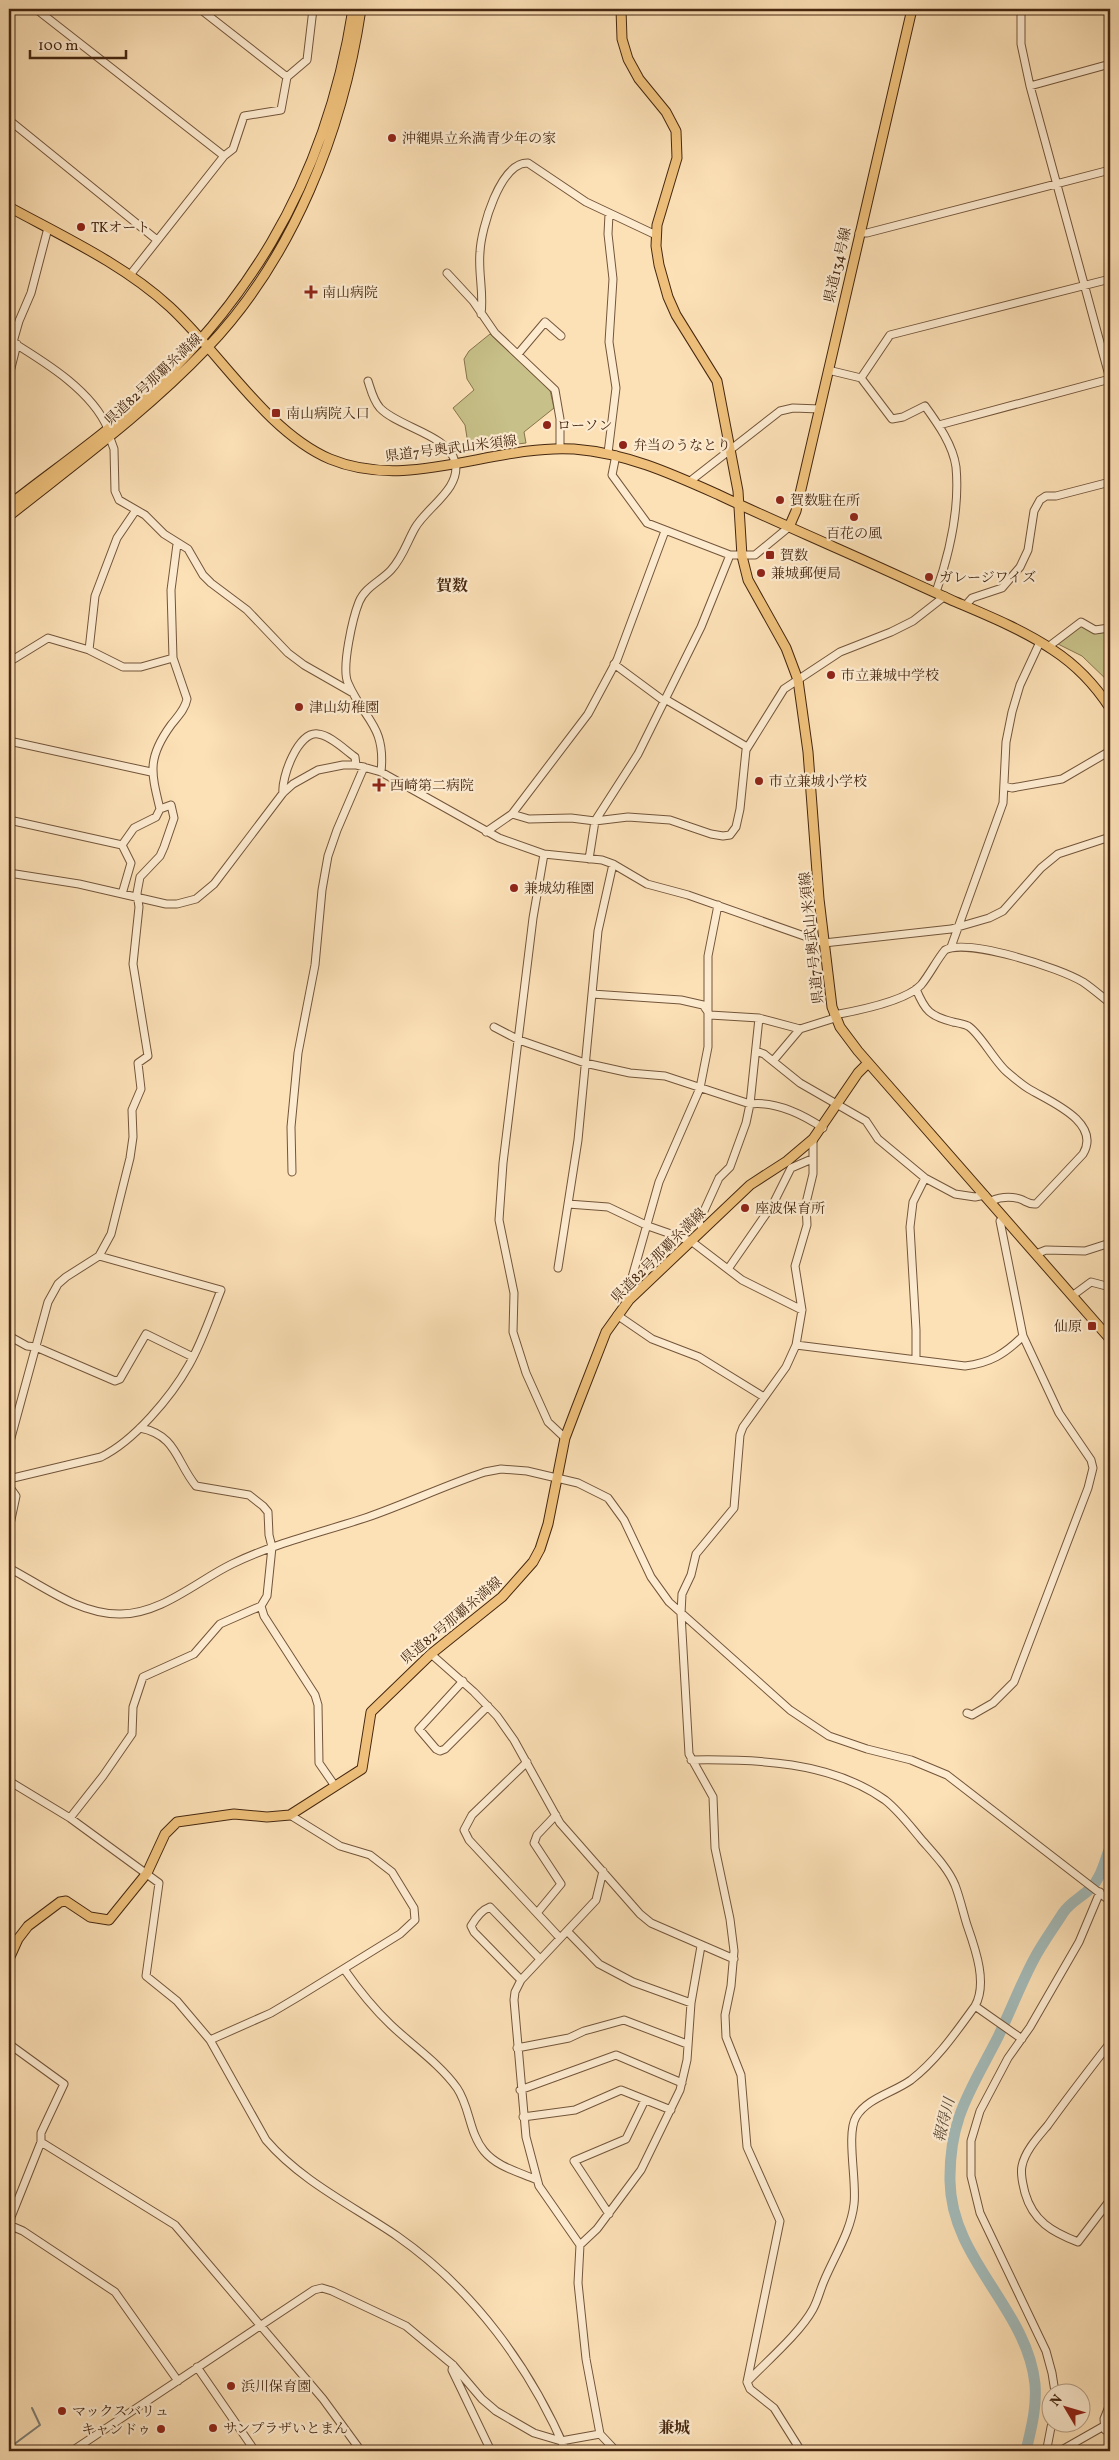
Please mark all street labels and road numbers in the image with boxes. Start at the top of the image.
street label: 県道134号線 [821,226,856,305]
street label: 県道82号那覇糸満線 [101,330,207,430]
street label: 県道7号奥武山米須線 [384,432,518,467]
street label: 県道7号奥武山米須線 [796,871,829,1005]
street label: 県道82号那覇糸満線 [608,1205,711,1308]
street label: 県道82号那覇糸満線 [397,1573,507,1669]

